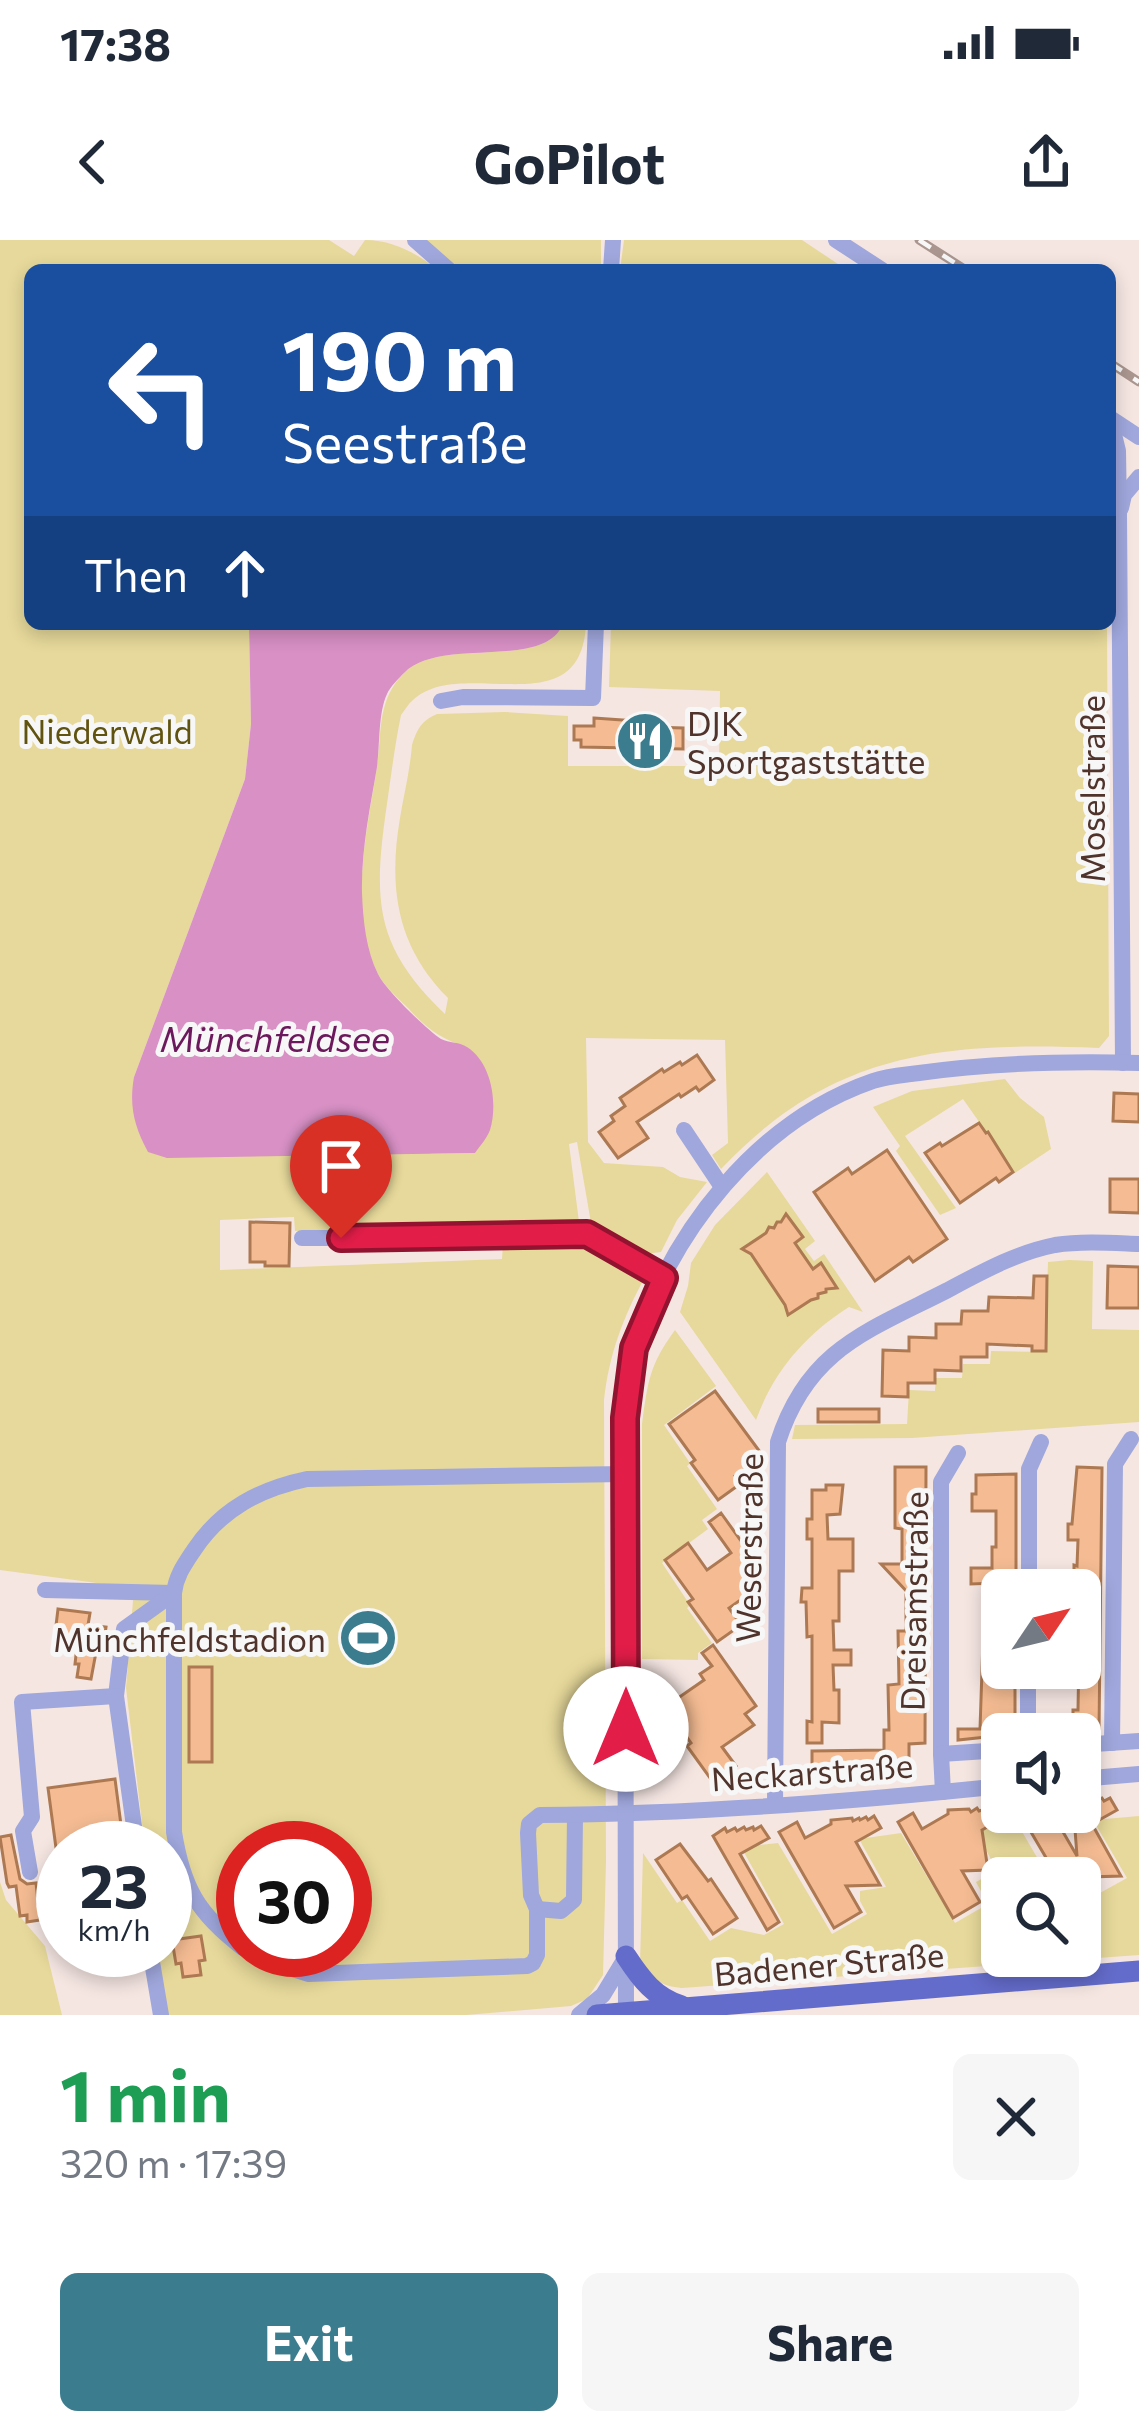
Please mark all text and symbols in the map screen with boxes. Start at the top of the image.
text: 17:38 [60,15,171,70]
icon: back [60,129,126,195]
text: GoPilot [474,129,665,195]
icon: share [1013,129,1079,195]
text: 190 m [282,306,517,408]
icon: left [84,312,240,468]
text: Seestraße [282,408,528,474]
icon: ahead [212,540,278,606]
text: Then [84,546,188,601]
street label: Moselstraße [1071,695,1112,883]
place label: DJK Sportgaststätte [687,702,925,781]
park label: Niederwald [21,710,193,751]
restaurant icon: DJK Sportgaststätte [614,710,676,772]
water label: Münchfeldsee [160,1015,390,1059]
pin [290,1115,392,1238]
icon: arrive [308,1133,374,1199]
street label: Weserstraße [726,1453,770,1643]
street label: Dreisamstraße [891,1491,935,1711]
north arrow [981,1569,1101,1689]
map controls [981,1569,1101,1977]
sports icon: Münchfeldstadion [337,1607,399,1669]
place label: Münchfeldstadion [53,1618,326,1659]
position arrow [563,1666,689,1792]
button: sound [981,1713,1101,1833]
street label: Neckarstraße [710,1743,914,1799]
speed limit sign: 30 [216,1821,372,1977]
text: 23 [79,1847,149,1920]
button: search [981,1857,1101,1977]
text: km/h [78,1910,150,1947]
street label: Badener Straße [712,1933,946,1993]
text: 1 min [60,2049,231,2137]
button: close [953,2054,1079,2180]
text: 320 m · 17:39 [60,2138,287,2186]
button: Exit [60,2273,558,2411]
button: Share [582,2273,1079,2411]

